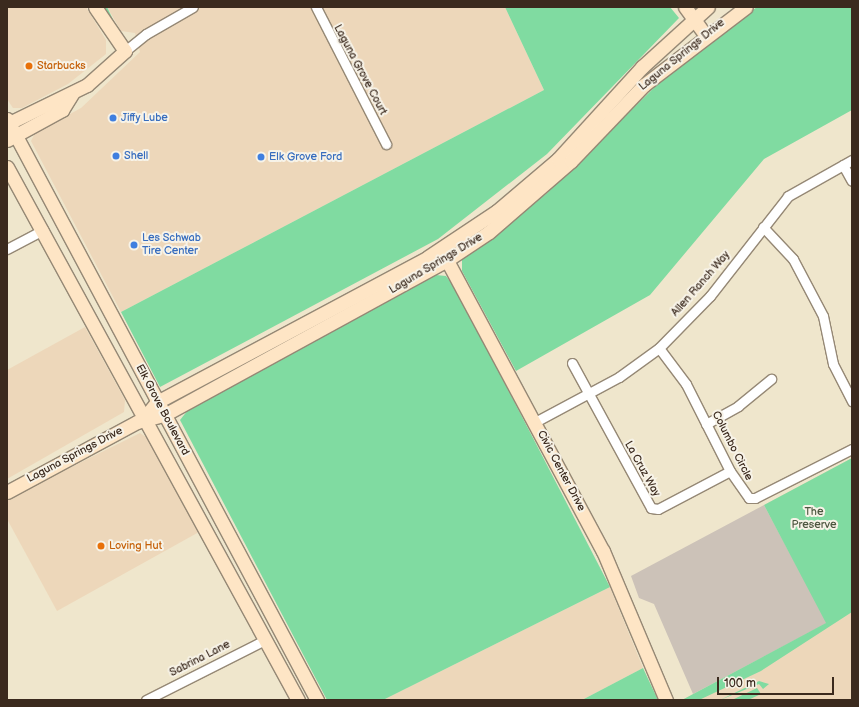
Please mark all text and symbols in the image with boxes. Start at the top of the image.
street label: Laguna Springs Drive [636,16,728,94]
street label: Laguna Grove Court [331,23,389,117]
place label: Starbucks [37,59,86,73]
marker: Starbucks [24,61,34,71]
place label: Jiffy Lube [121,111,169,125]
marker: Jiffy Lube [108,113,118,123]
place label: Shell [124,149,148,163]
place label: Elk Grove Ford [269,150,342,164]
marker: Shell [111,151,121,161]
marker: Elk Grove Ford [256,152,266,162]
street label: Laguna Springs Drive [387,231,485,297]
place label: Les Schwab Tire Center [142,232,201,258]
marker: Les Schwab Tire Center [129,240,139,250]
street label: Allen Ranch Way [669,248,733,320]
street label: Elk Grove Boulevard [132,362,192,458]
street label: Columbo Circle [709,409,755,483]
street label: Laguna Springs Drive [25,424,125,486]
street label: Civic Center Drive [534,428,588,514]
street label: La Cruz Way [621,439,663,499]
park label: The Preserve [792,506,836,532]
place label: Loving Hut [109,539,162,553]
marker: Loving Hut [96,541,106,551]
street label: Sabrina Lane [168,638,232,680]
scale bar [719,669,836,695]
text: 100 m [724,676,756,691]

